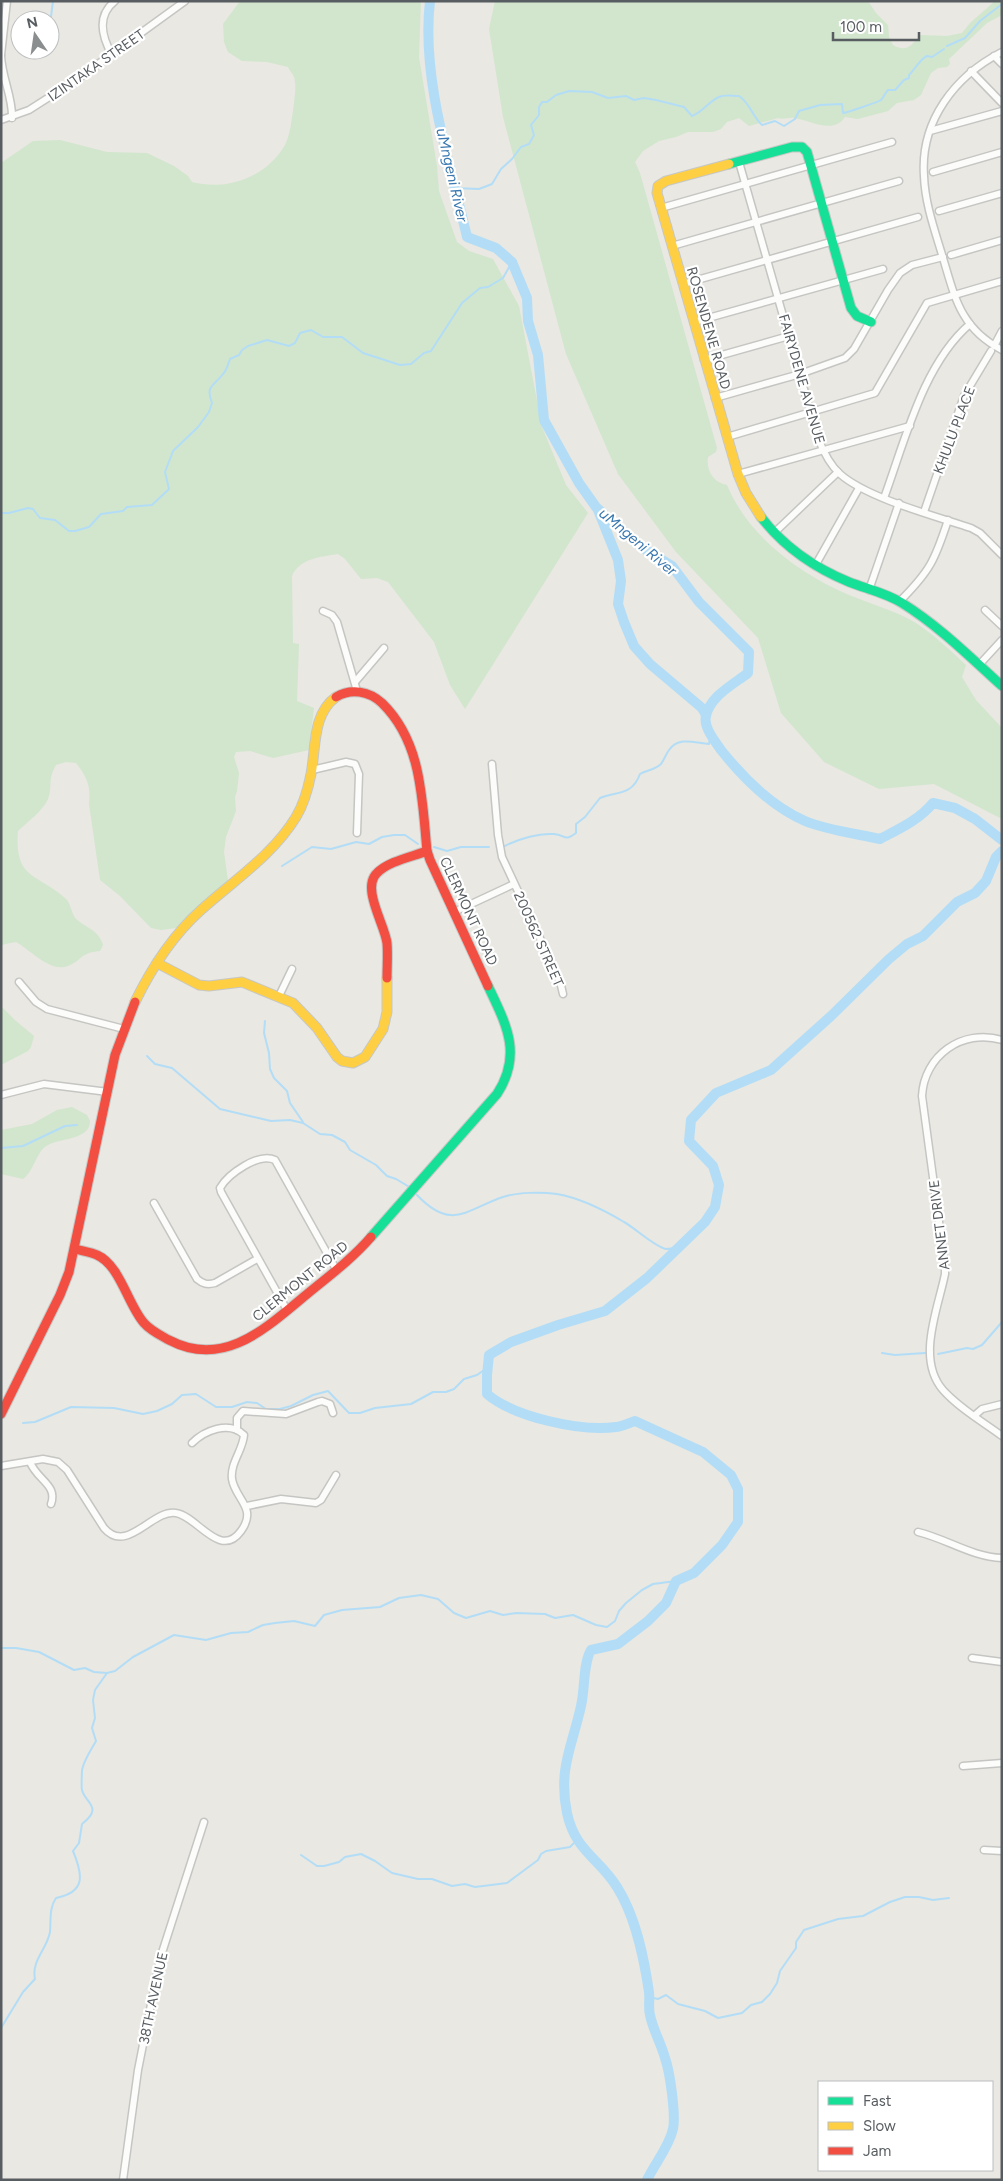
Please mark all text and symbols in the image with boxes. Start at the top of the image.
north arrow [10,10,60,60]
scale bar [833,10,919,42]
text: N [25,13,39,32]
text: 100 m [840,18,882,36]
street label: IZINTAKA STREET [45,25,148,105]
water label: uMngeni River [432,126,472,225]
street label: ROSENDENE ROAD [683,265,734,391]
street label: FAIRYDENE AVENUE [775,312,828,446]
street label: KHULU PLACE [930,384,979,476]
water label: uMngeni River [596,504,681,580]
street label: CLERMONT ROAD [436,854,501,968]
street label: 200562 STREET [510,889,567,990]
street label: ANNET DRIVE [926,1179,953,1271]
street label: CLERMONT ROAD [249,1238,351,1325]
street label: 38TH AVENUE [135,1950,172,2046]
legend [818,2081,993,2171]
text: Fast [863,2092,892,2110]
text: Slow [863,2117,896,2135]
text: Jam [863,2142,891,2160]

